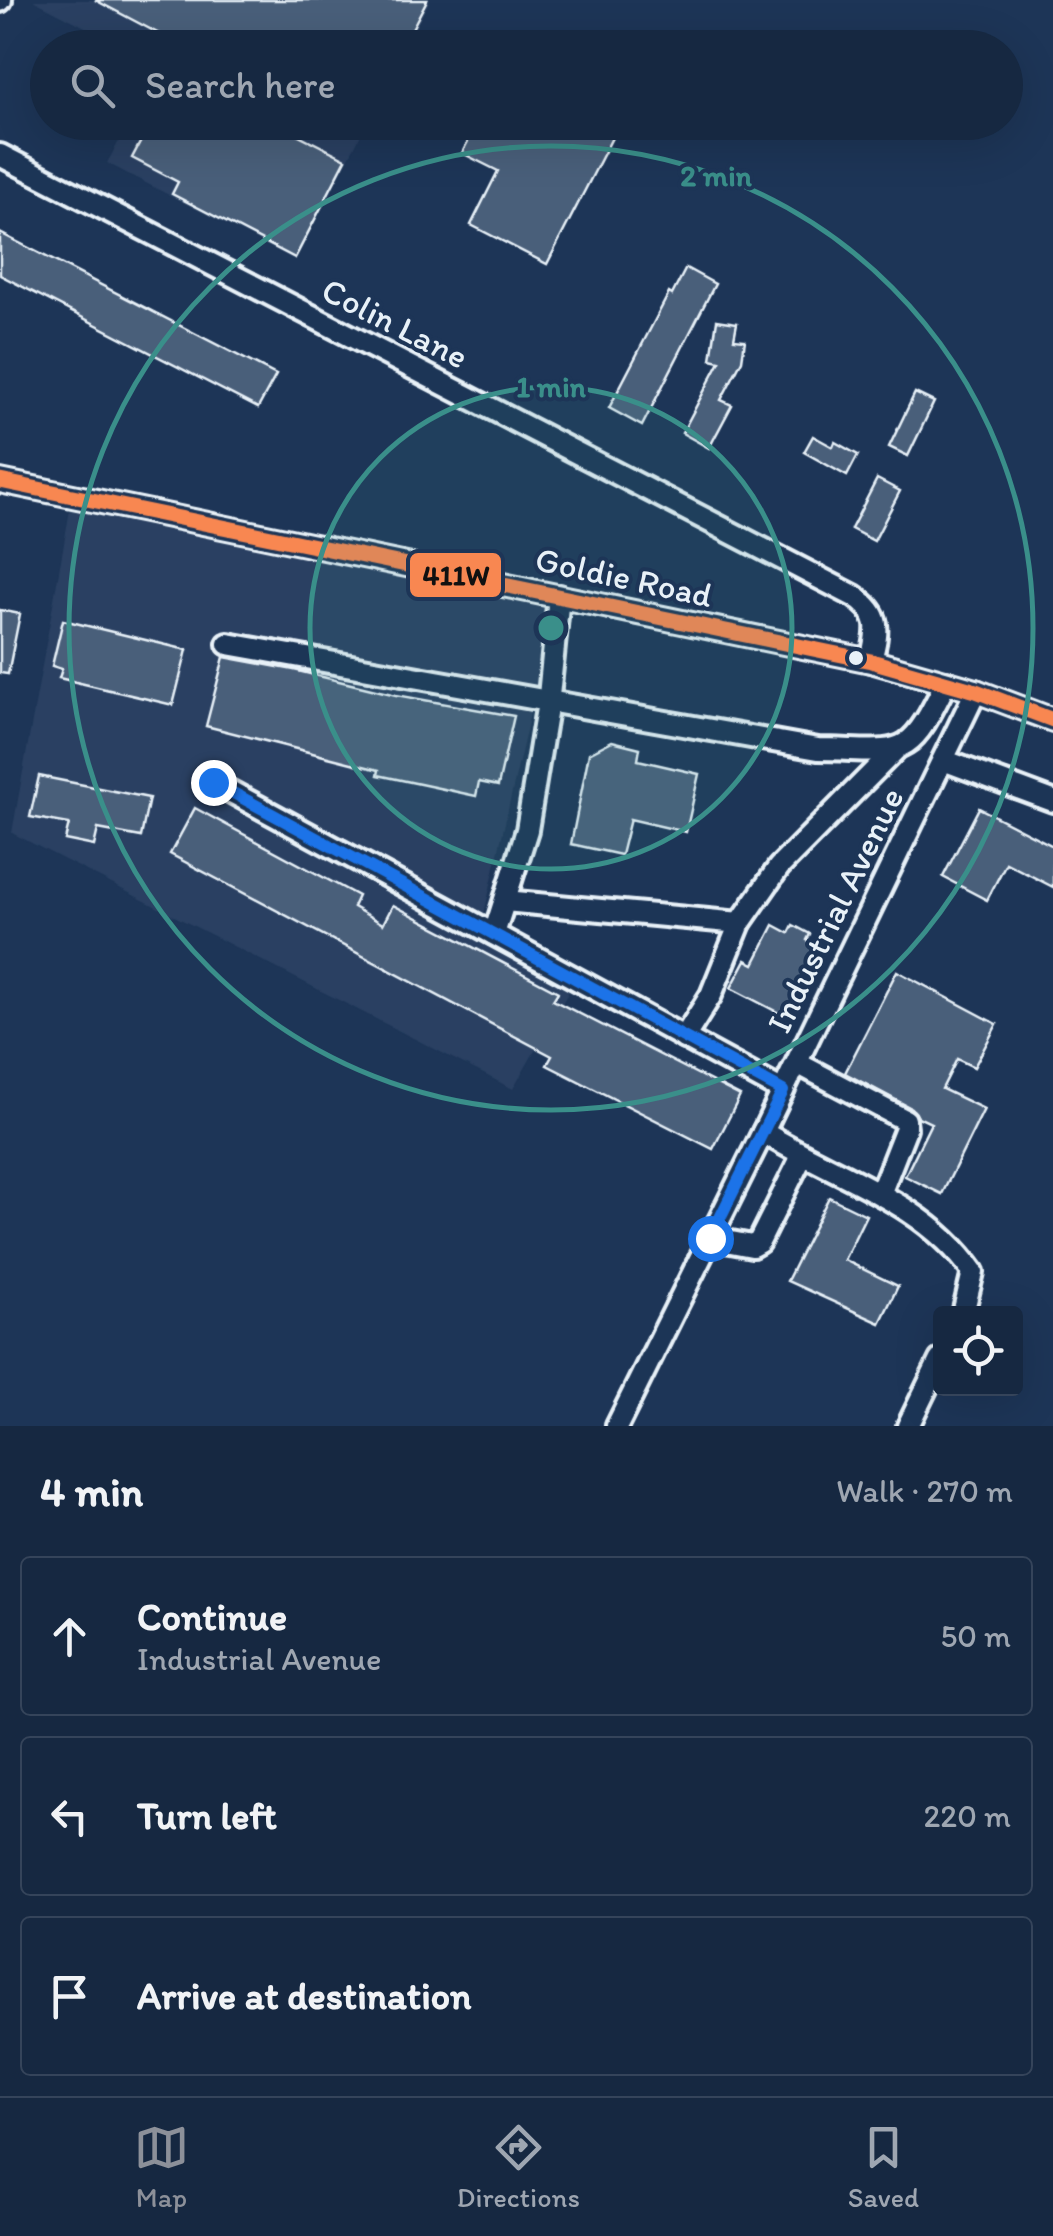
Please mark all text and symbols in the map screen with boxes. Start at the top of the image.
search box [30,30,1023,140]
icon: search [65,58,120,113]
text: Search here [145,62,336,108]
text: 2 min [680,157,753,194]
street label: Colin Lane [315,268,475,378]
text: 1 min [516,368,587,405]
street label: Goldie Road [532,538,716,616]
line badge: 411W [408,551,503,599]
text: 411W [423,558,489,592]
centre of rings [533,610,569,646]
unlabelled marker [846,648,866,668]
route end [191,760,237,806]
street label: Industrial Avenue [758,781,912,1039]
route start [688,1216,734,1262]
map controls [933,1306,1023,1396]
button: locate [933,1306,1023,1396]
text: 4 min [40,1466,143,1517]
text: Walk · 270 m [836,1472,1013,1510]
text: Continue [137,1594,287,1640]
icon: ahead [42,1609,97,1664]
text: 50 m [940,1617,1011,1655]
text: Industrial Avenue [137,1640,381,1678]
icon: left [42,1789,97,1844]
text: Turn left [137,1793,277,1839]
text: 220 m [924,1797,1011,1835]
icon: arrive [42,1969,97,2024]
text: Arrive at destination [137,1973,472,2019]
tab: Map [134,2120,189,2214]
tab: Directions [457,2120,580,2214]
tab: Saved [848,2120,919,2214]

